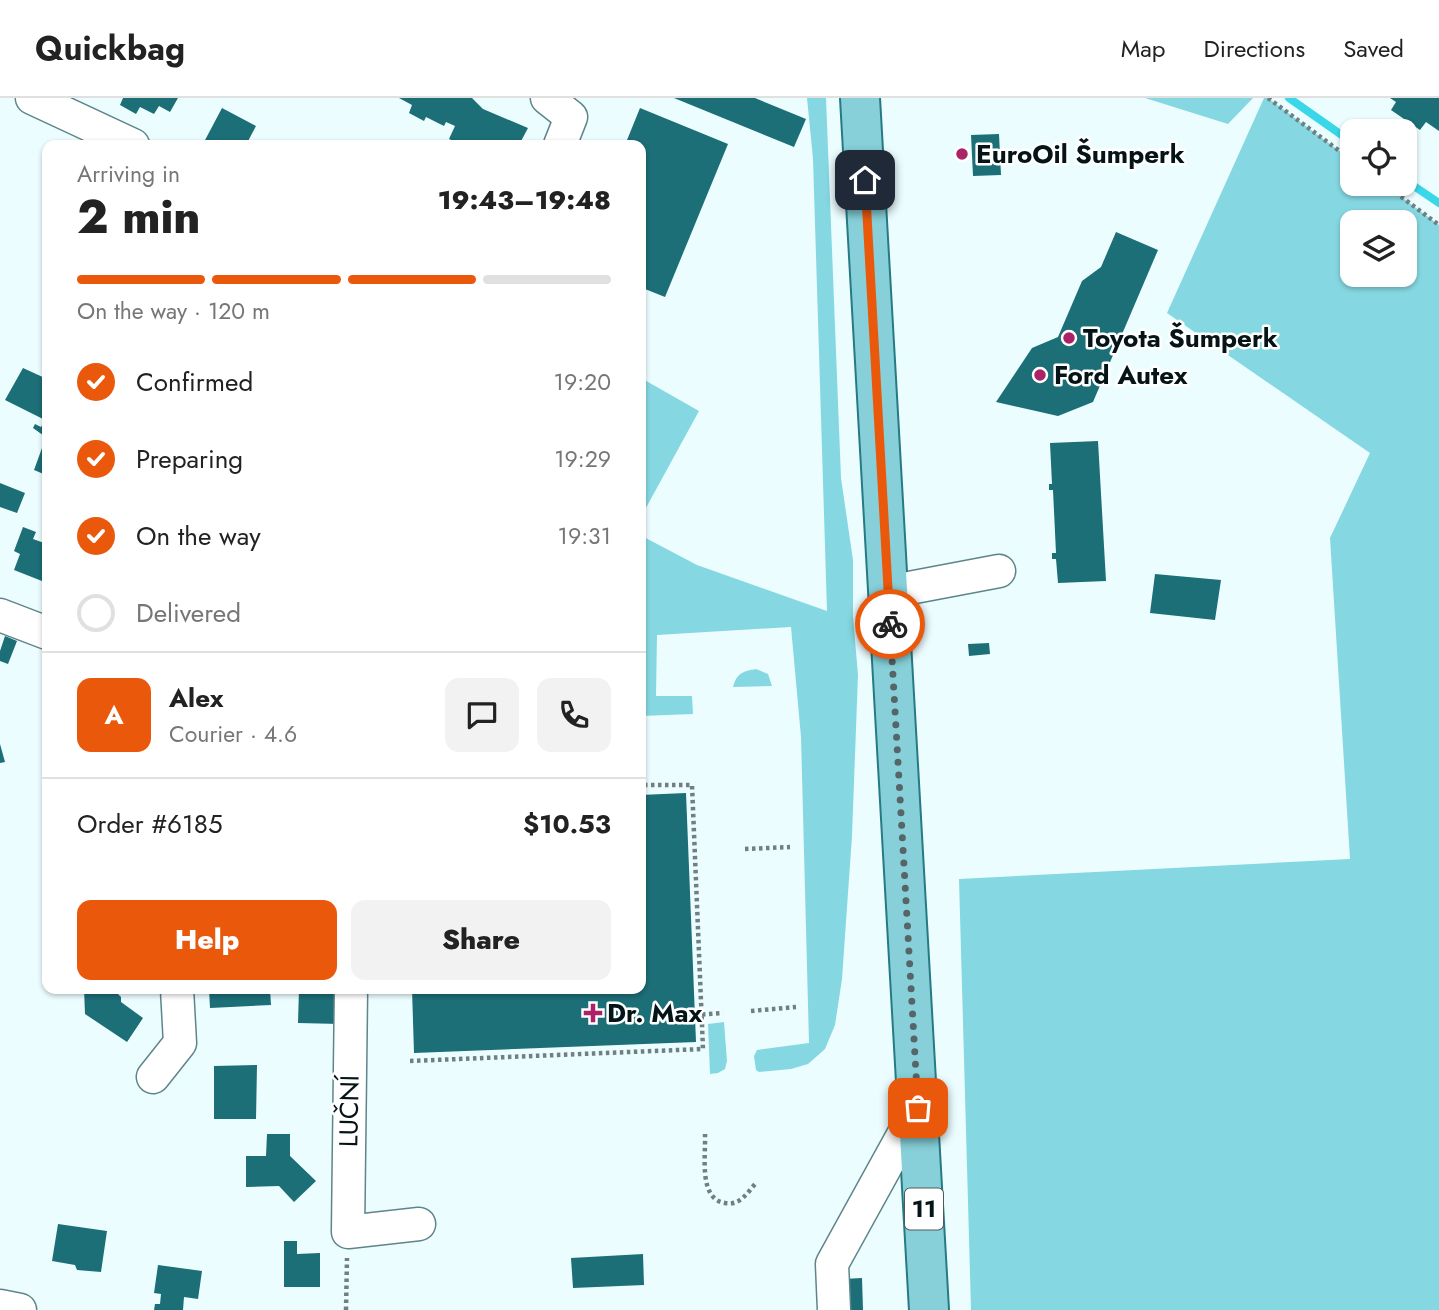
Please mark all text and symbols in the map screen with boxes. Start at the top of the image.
text: Quickbag [35,25,185,72]
text: Map [1121,31,1166,66]
text: Directions [1204,31,1305,66]
text: Saved [1343,31,1404,66]
map controls [1340,119,1417,287]
button: locate [1340,119,1417,196]
place label: EuroOil Šumperk [976,135,1185,173]
marker: EuroOil Šumperk [954,146,970,162]
pin [835,150,895,210]
text: Arriving in [77,157,180,191]
icon: home [846,161,884,199]
text: 19:43–19:48 [438,181,611,219]
text: 2 min [77,184,201,250]
button: layers [1340,210,1417,287]
text: On the way · 120 m [77,294,270,328]
place label: Toyota Šumperk [1083,319,1278,357]
marker: Toyota Šumperk [1061,330,1077,346]
place label: Ford Autex [1054,356,1188,394]
icon: check [77,363,115,401]
text: Confirmed [136,363,253,401]
text: 19:20 [554,365,611,399]
marker: Ford Autex [1032,367,1048,383]
icon: check [77,440,115,478]
text: Preparing [136,440,243,478]
text: 19:29 [554,442,611,476]
icon: check [77,517,115,555]
text: On the way [136,517,261,555]
text: 19:31 [558,519,611,553]
courier [855,589,925,659]
text: Delivered [136,594,241,632]
icon: bike [871,605,909,643]
button: chat [445,678,519,752]
button: phone [537,678,611,752]
text: Alex [169,679,223,717]
text: A [104,696,124,734]
text: Courier · 4.6 [169,717,297,751]
text: Order #6185 [77,805,223,843]
text: $10.53 [523,805,611,843]
button: Help [77,900,337,980]
button: Share [351,900,611,980]
place label: Dr. Max [607,994,703,1032]
marker: Dr. Max [585,1005,601,1021]
street label: LUČNÍ [329,1074,369,1147]
pin [888,1078,948,1138]
icon: bag [899,1089,937,1127]
road number: 11 [905,1189,943,1230]

